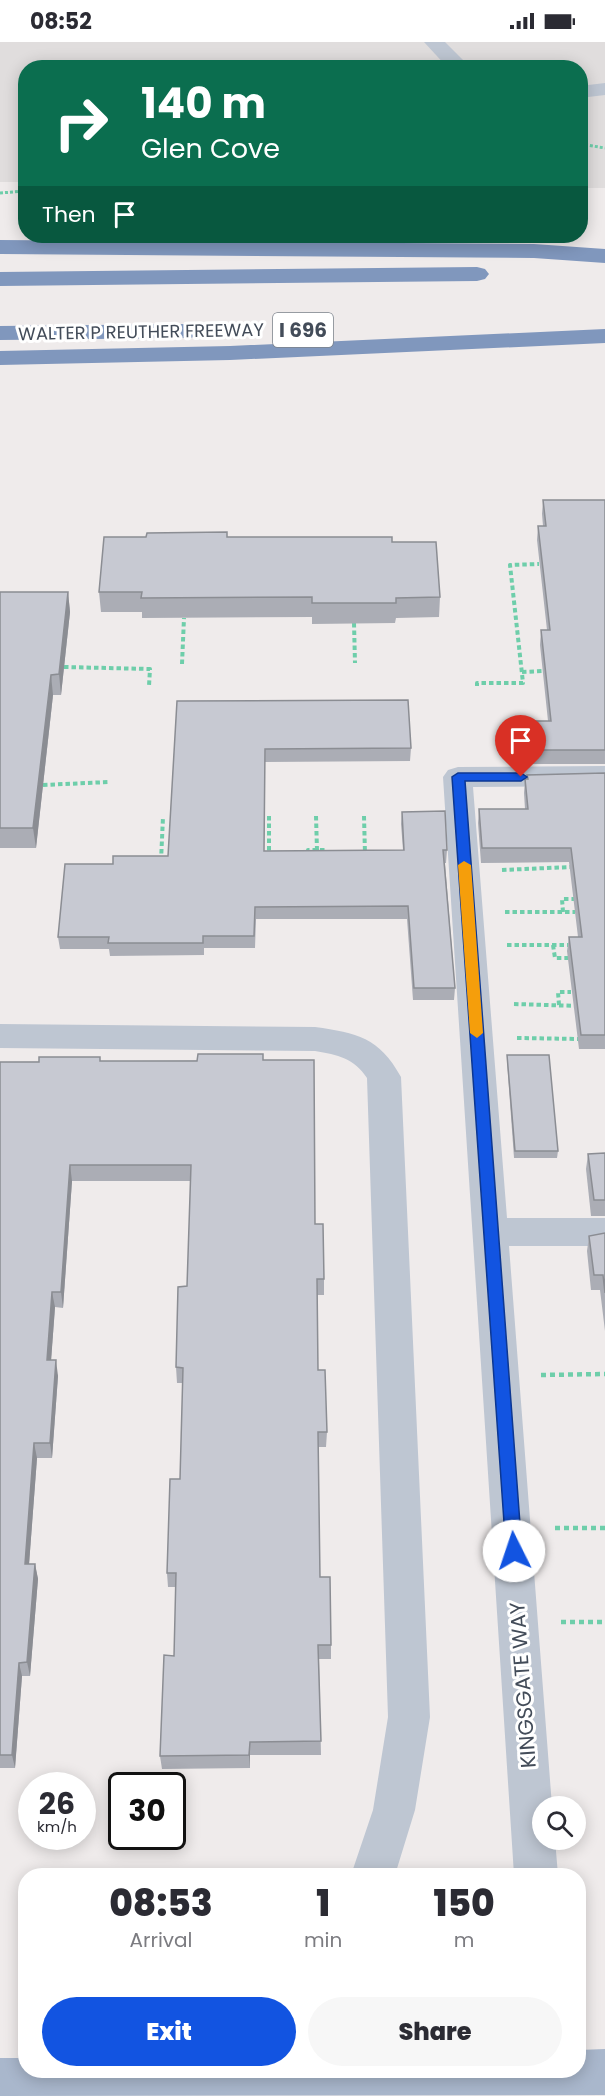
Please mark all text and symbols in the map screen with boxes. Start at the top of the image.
text: 08:52 [30,6,92,37]
text: 140 m [141,74,266,133]
icon: right [42,84,120,162]
text: Glen Cove [141,130,280,167]
icon: arrive [108,198,141,231]
text: Then [42,199,96,230]
road number: I 696 [273,313,333,347]
street label: WALTER P REUTHER FREEWAY [18,317,264,346]
pin [495,715,546,777]
icon: arrive [504,724,537,757]
position arrow [482,1519,546,1583]
street label: KINGSGATE WAY [502,1601,543,1769]
speed limit sign: 30 [108,1772,186,1850]
text: 26 [39,1782,75,1825]
map controls [532,1796,586,1850]
button: search [532,1796,586,1850]
text: km/h [37,1816,77,1837]
text: 08:53 [109,1878,213,1929]
text: 1 [316,1878,330,1929]
text: 150 [434,1878,495,1929]
text: Arrival [130,1926,193,1954]
text: min [304,1926,342,1954]
text: m [454,1926,474,1954]
button: Exit [42,1997,296,2066]
button: Share [308,1997,562,2066]

